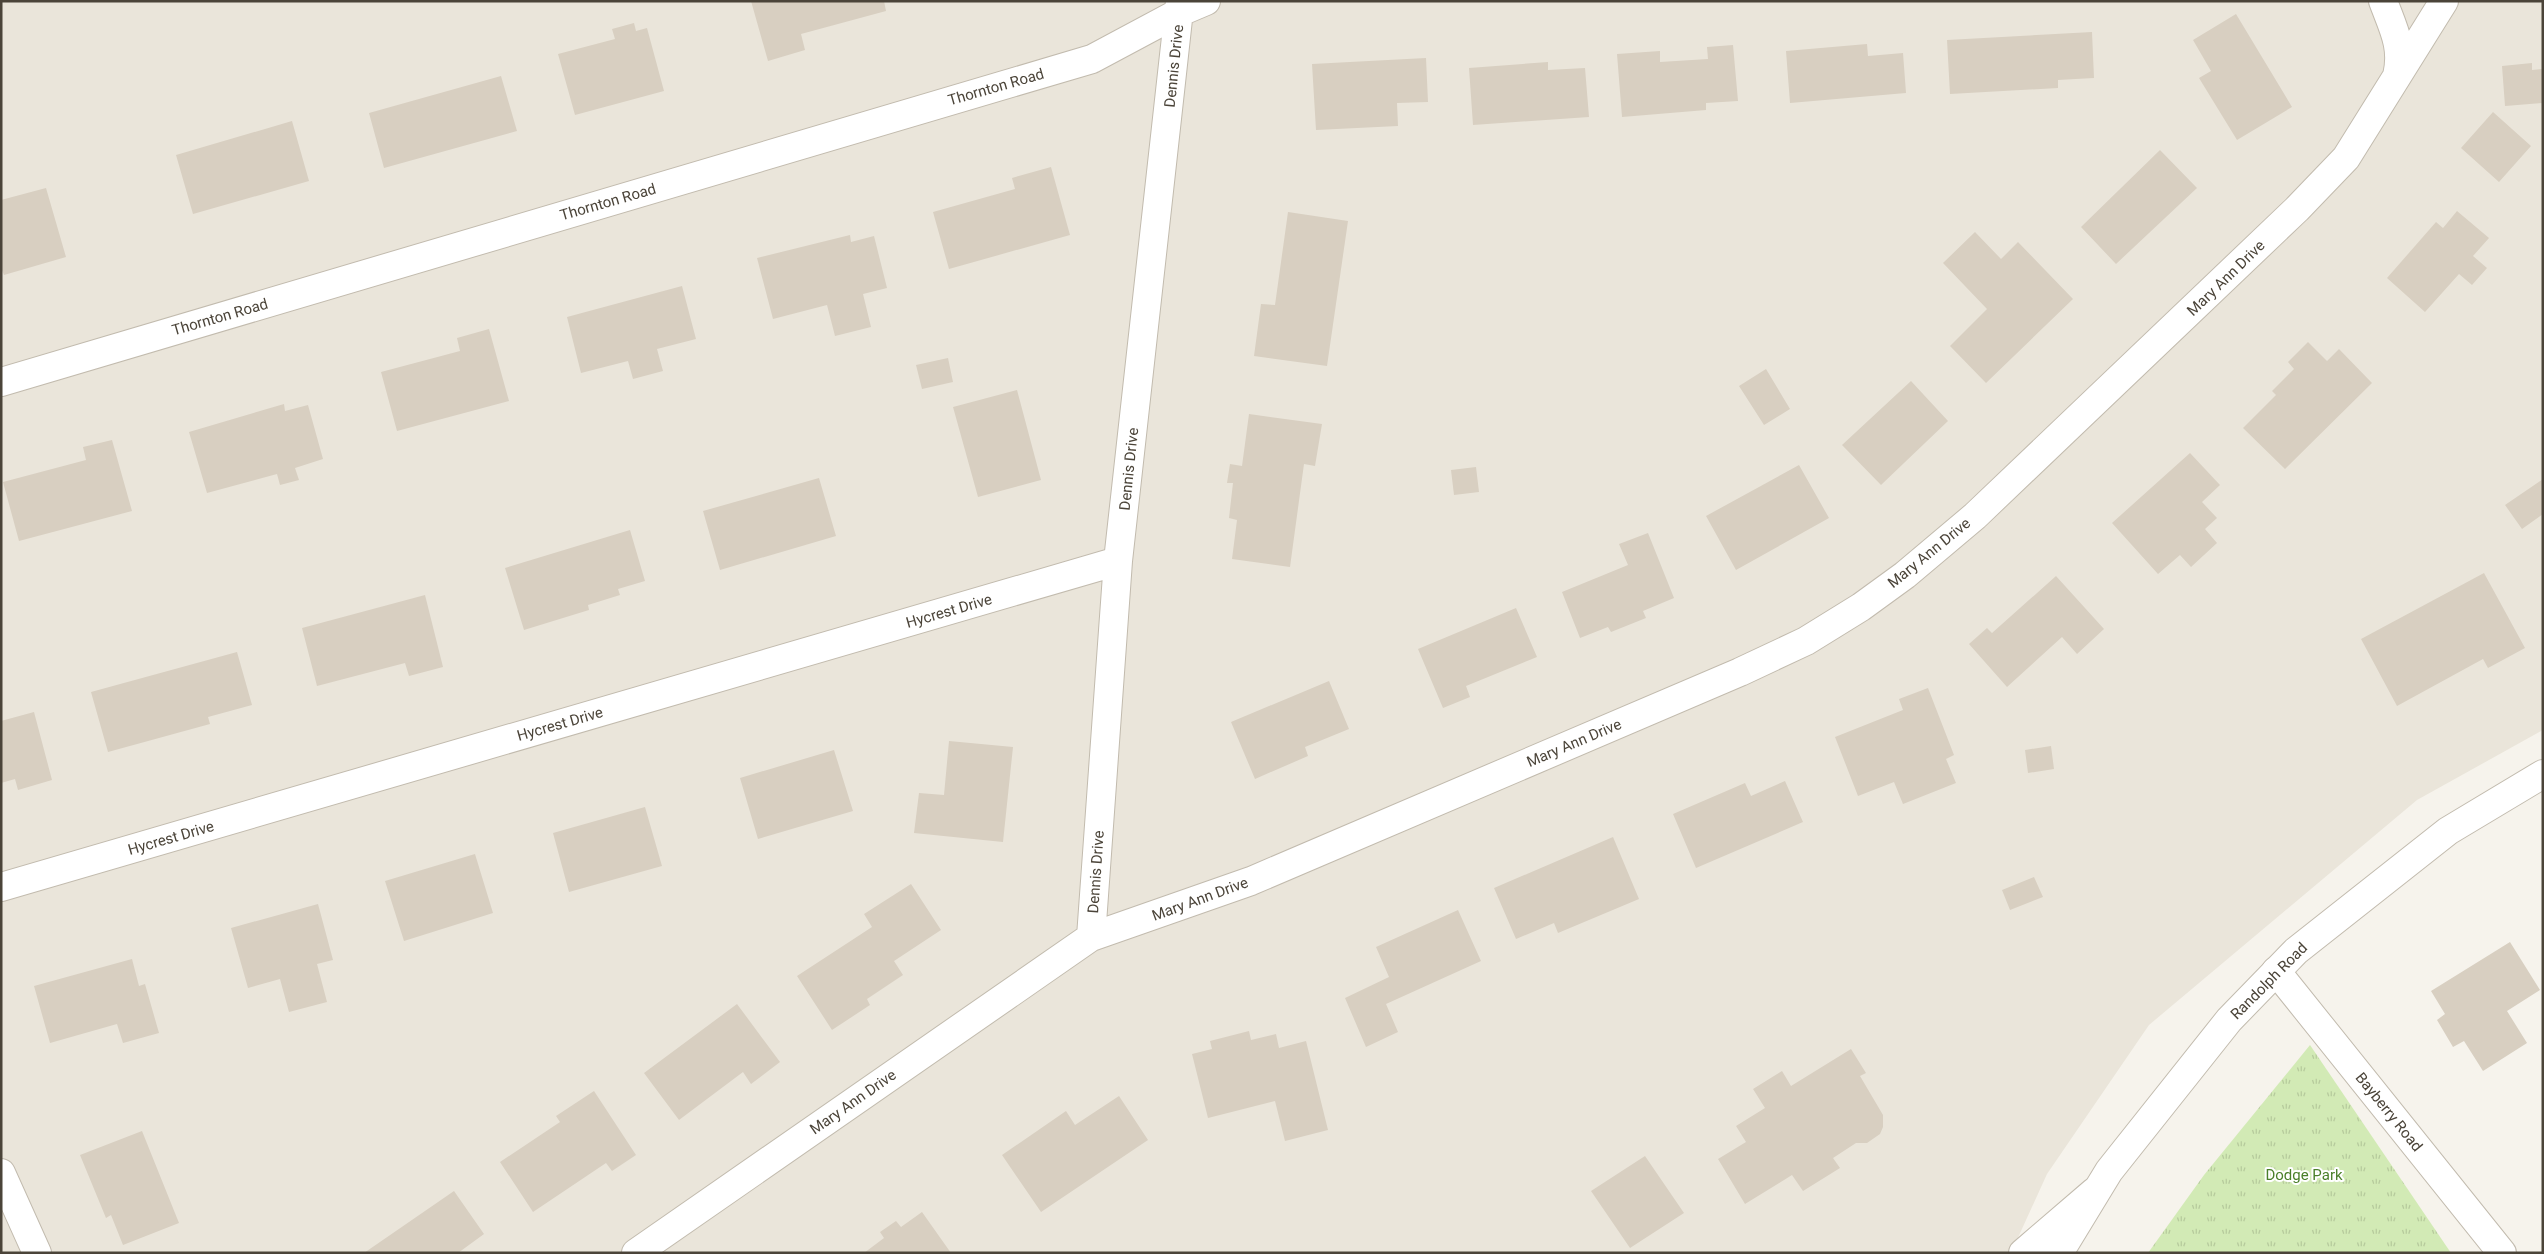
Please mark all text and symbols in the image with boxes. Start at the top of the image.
street label: Dennis Drive [1161,24,1187,108]
street label: Thornton Road [946,65,1046,109]
street label: Thornton Road [558,180,658,224]
street label: Mary Ann Drive [2183,236,2269,320]
street label: Thornton Road [170,295,270,339]
street label: Dennis Drive [1116,427,1142,511]
street label: Mary Ann Drive [1884,514,1974,592]
street label: Hycrest Drive [904,590,994,632]
street label: Hycrest Drive [515,703,605,745]
street label: Mary Ann Drive [1524,715,1624,771]
street label: Hycrest Drive [126,817,216,859]
street label: Dennis Drive [1084,830,1108,914]
street label: Mary Ann Drive [1149,873,1251,925]
street label: Randolph Road [2227,939,2311,1023]
street label: Mary Ann Drive [806,1066,900,1138]
street label: Bayberry Road [2352,1069,2426,1155]
park label: Dodge Park [2265,1166,2343,1184]

